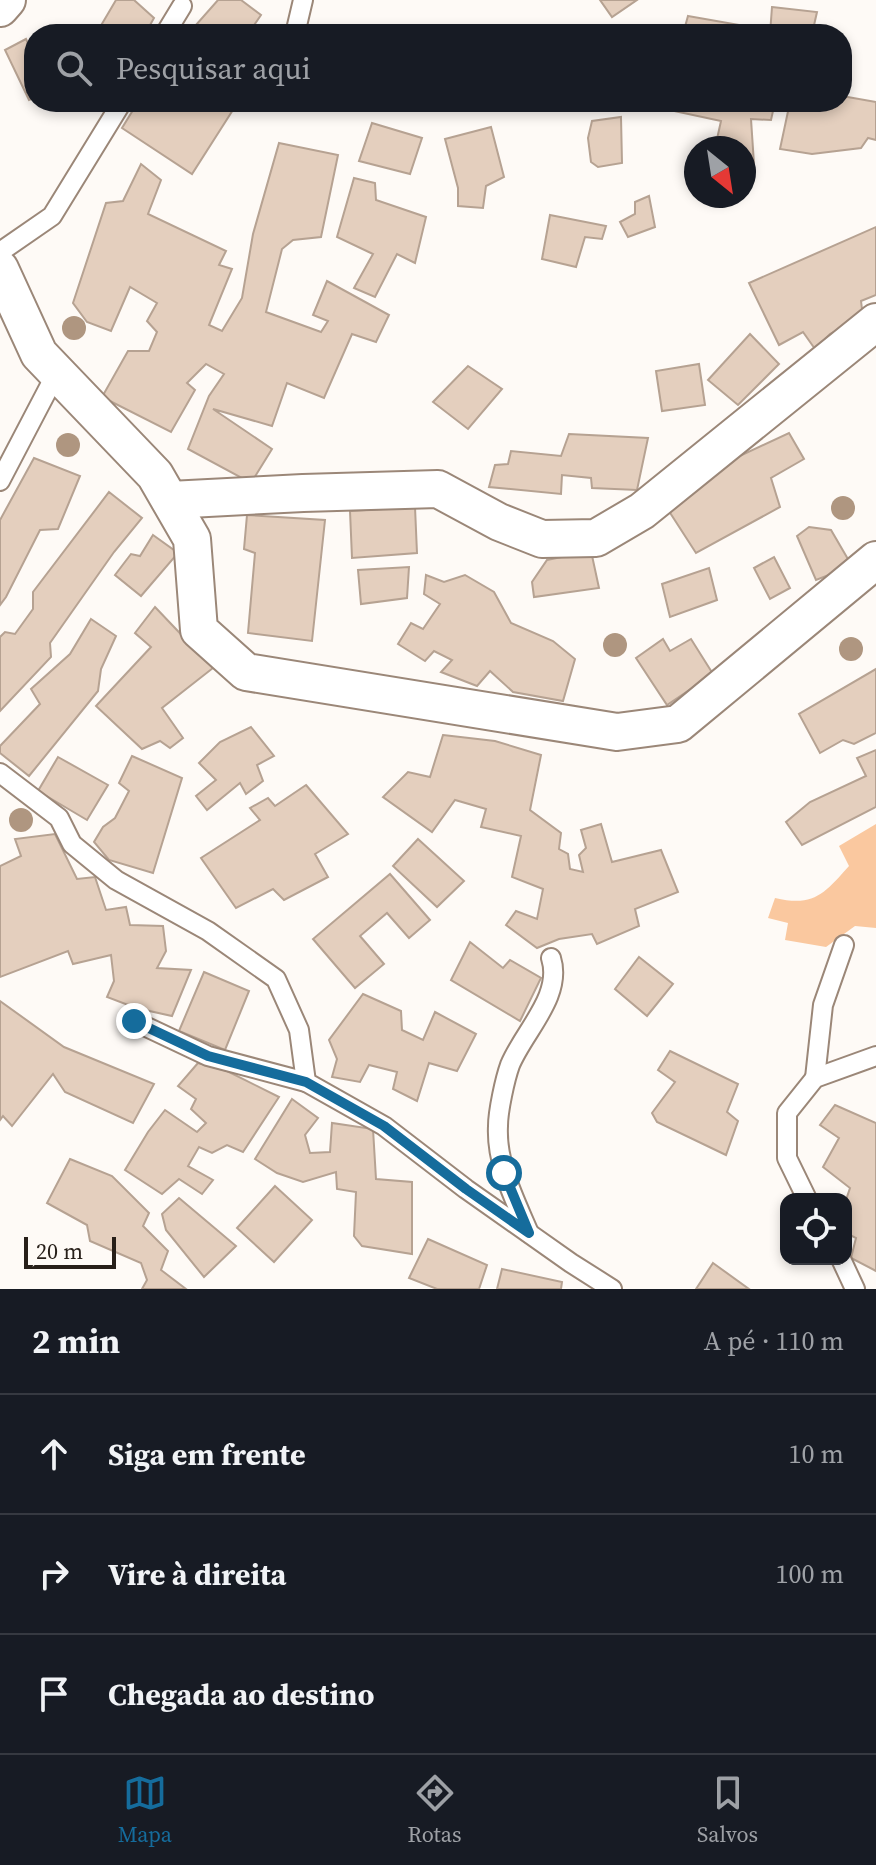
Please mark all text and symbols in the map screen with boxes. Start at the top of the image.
search box [24,24,852,112]
icon: search [52,46,96,90]
text: Pesquisar aqui [116,48,311,89]
north arrow [684,136,756,208]
route end [116,1003,152,1039]
route start [486,1155,522,1191]
map controls [780,1193,852,1265]
button: locate [780,1193,852,1265]
scale bar [24,1233,116,1269]
text: 20 m [36,1236,83,1266]
text: 2 min [32,1318,120,1364]
text: A pé · 110 m [704,1323,844,1359]
icon: ahead [32,1432,76,1476]
text: Siga em frente [108,1434,306,1475]
text: 10 m [789,1436,844,1472]
icon: right [32,1552,76,1596]
text: Vire à direita [108,1554,287,1595]
text: 100 m [776,1556,844,1592]
icon: arrive [32,1672,76,1716]
text: Chegada ao destino [108,1674,374,1715]
tab: Mapa [118,1771,172,1849]
tab: Rotas [408,1771,461,1849]
tab: Salvos [697,1771,758,1849]

